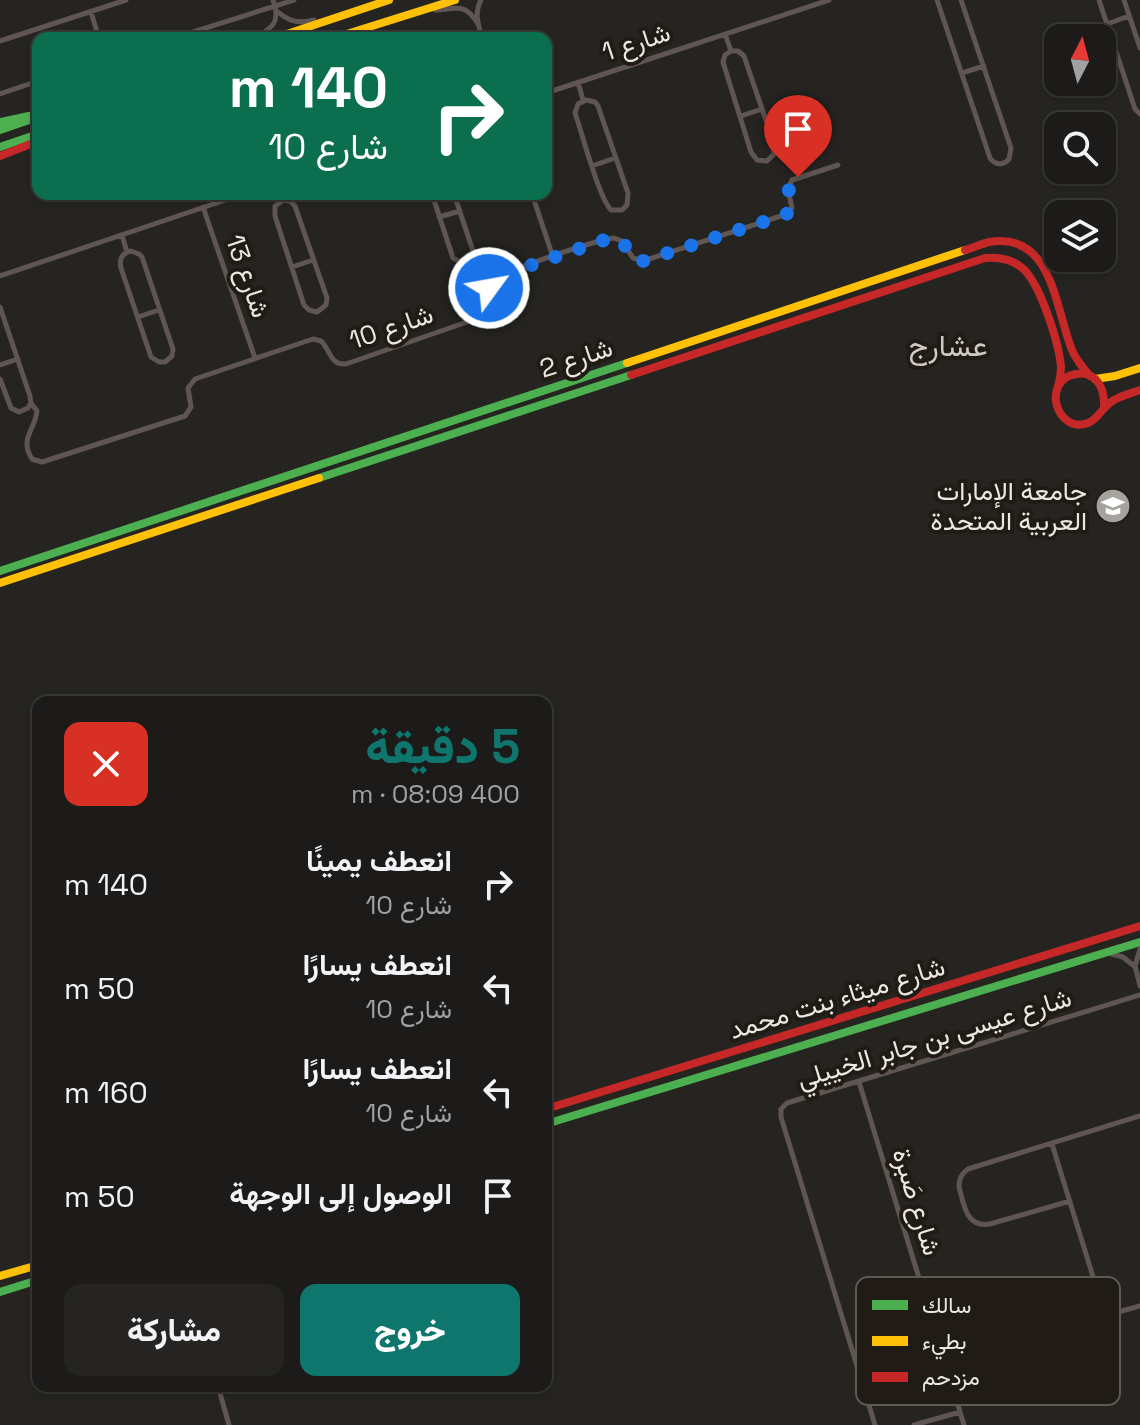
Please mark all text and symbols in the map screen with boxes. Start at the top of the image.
street label: شارع 1 [598,15,675,70]
north arrow [1044,24,1116,96]
map controls [1044,24,1116,272]
text: 140 m [229,52,388,123]
icon: right [416,64,520,168]
pin [764,95,832,177]
icon: arrive [776,107,820,151]
button: search [1044,112,1116,184]
text: شارع 10 [268,124,388,170]
button: layers [1044,200,1116,272]
street label: شارع 13 [217,230,278,322]
position arrow [447,246,531,330]
street label: شارع 10 [345,297,438,358]
district label: عشارج [908,326,988,366]
street label: شارع 2 [535,330,617,387]
place label: جامعة الإمارات العربية المتحدة [931,474,1087,538]
school or university icon: جامعة الإمارات العربية المتحدة [1094,487,1132,525]
text: 5 دقيقة [365,716,520,777]
button: close [64,722,148,806]
text: 400 m · 08:09 [351,777,520,811]
text: انعطف يمينًا [306,841,452,880]
icon: right [476,862,520,906]
text: 140 m [64,865,148,904]
text: شارع 10 [365,888,452,922]
text: انعطف يسارًا [302,945,452,984]
street label: شارع ميثاء بنت محمد [725,949,949,1048]
icon: left [476,966,520,1010]
text: 50 m [64,969,135,1008]
street label: شارع عيسى بن جابر الخييلي [793,980,1077,1100]
text: شارع 10 [365,992,452,1026]
text: انعطف يسارًا [302,1049,452,1088]
icon: left [476,1070,520,1114]
text: 160 m [64,1073,148,1112]
text: شارع 10 [365,1096,452,1130]
street label: شارع صَبرة [884,1145,949,1260]
text: الوصول إلى الوجهة [229,1174,452,1213]
icon: arrive [476,1174,520,1218]
text: 50 m [64,1177,135,1216]
legend [856,1277,1120,1405]
button: مشاركة [64,1284,284,1376]
button: خروج [300,1284,520,1376]
text: سالك [922,1291,971,1319]
text: بطيء [922,1327,967,1360]
text: مزدحم [922,1363,980,1392]

